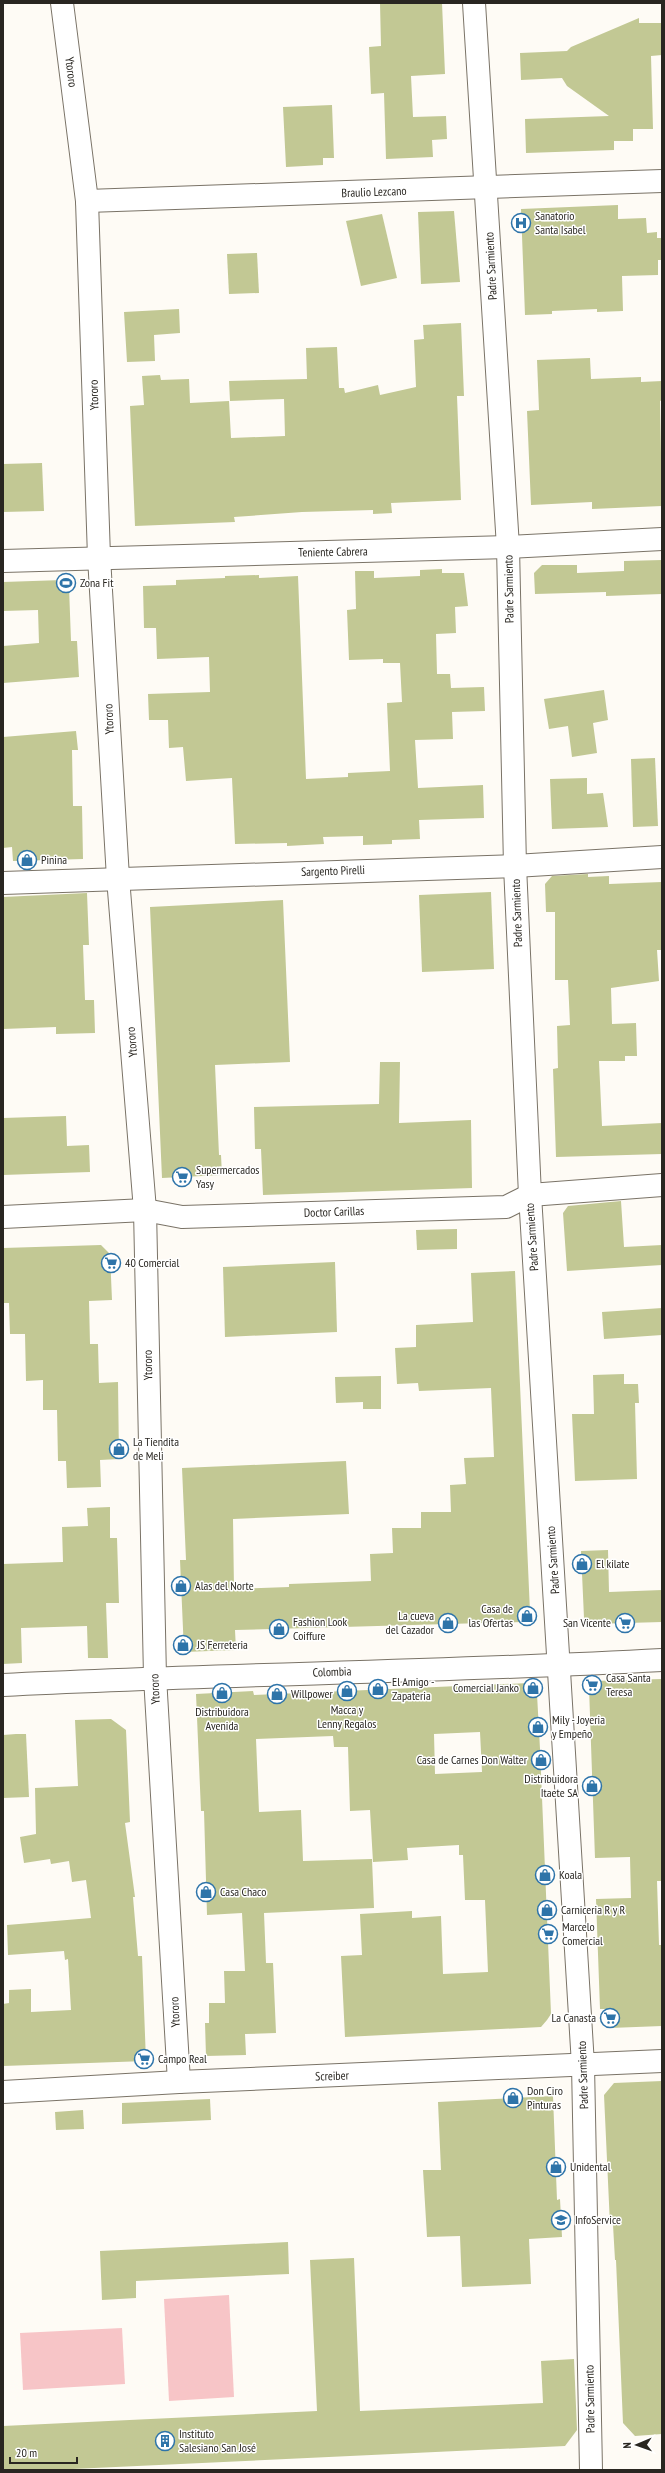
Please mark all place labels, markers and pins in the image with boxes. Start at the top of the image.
place label: Sanatorio Santa Isabel [535,208,586,237]
hospital icon: Sanatorio Santa Isabel [510,212,532,234]
sports icon: Zona Fit [55,572,77,594]
place label: Zona Fit [80,575,114,590]
shop icon: Pinina [16,849,38,871]
place label: Pinina [41,852,67,867]
place label: Supermercados Yasy [196,1162,259,1191]
supermarket icon: Supermercados Yasy [171,1166,193,1188]
supermarket icon: 40 Comercial [100,1252,122,1274]
place label: 40 Comercial [125,1255,179,1270]
place label: La Tiendita de Meli [133,1434,179,1463]
shop icon: La Tiendita de Meli [108,1438,130,1460]
shop icon: El kilate [571,1553,593,1575]
place label: El kilate [596,1556,630,1571]
shop icon: Alas del Norte [170,1575,192,1597]
place label: Alas del Norte [195,1578,254,1593]
place label: Casa de las Ofertas [469,1601,513,1630]
shop icon: Casa de las Ofertas [516,1605,538,1627]
place label: La cueva del Cazador [386,1608,435,1637]
shop icon: La cueva del Cazador [437,1612,459,1634]
supermarket icon: San Vicente [614,1612,636,1634]
place label: Fashion Look Coiffure [293,1614,348,1643]
place label: San Vicente [563,1615,611,1630]
shop icon: Fashion Look Coiffure [268,1618,290,1640]
shop icon: JS Ferreteria [172,1634,194,1656]
place label: JS Ferreteria [196,1637,248,1652]
place label: Casa Santa Teresa [606,1670,651,1699]
place label: El Amigo - Zapateria [392,1674,435,1703]
supermarket icon: Casa Santa Teresa [581,1674,603,1696]
shop icon: Comercial Janko [522,1677,544,1699]
shop icon: El Amigo - Zapateria [367,1678,389,1700]
shop icon: Macca y Lenny Regalos [336,1680,358,1702]
place label: Comercial Janko [453,1680,519,1695]
shop icon: Distribuidora Avenida [211,1682,233,1704]
shop icon: Willpower [266,1683,288,1705]
place label: Willpower [291,1686,333,1701]
place label: Macca y Lenny Regalos [318,1702,376,1731]
place label: Distribuidora Avenida [195,1704,249,1733]
place label: Mily - Joyeria y Empeño [552,1712,605,1741]
shop icon: Mily - Joyeria y Empeño [527,1716,549,1738]
shop icon: Casa de Carnes Don Walter [530,1749,552,1771]
place label: Casa de Carnes Don Walter [417,1752,528,1767]
place label: Distribuidora Itaete SA [524,1771,578,1800]
shop icon: Distribuidora Itaete SA [581,1775,603,1797]
shop icon: Koala [534,1864,556,1886]
place label: Koala [559,1867,582,1882]
shop icon: Casa Chaco [195,1881,217,1903]
place label: Casa Chaco [220,1884,266,1899]
shop icon: Carniceria R y R [536,1899,558,1921]
place label: Carniceria R y R [561,1902,626,1917]
place label: Marcelo Comercial [562,1919,603,1948]
supermarket icon: Marcelo Comercial [537,1923,559,1945]
supermarket icon: La Canasta [599,2007,621,2029]
place label: La Canasta [551,2010,596,2025]
supermarket icon: Campo Real [133,2048,155,2070]
place label: Campo Real [158,2051,207,2066]
place label: Don Ciro Pinturas [527,2083,563,2112]
shop icon: Don Ciro Pinturas [502,2087,524,2109]
shop icon: Unidental [545,2156,567,2178]
place label: Unidental [570,2159,611,2174]
school or university icon: InfoService [550,2209,572,2231]
place label: InfoService [575,2212,621,2227]
place label: Instituto Salesiano San José [179,2426,256,2455]
building icon: Instituto Salesiano San José [154,2430,176,2452]

